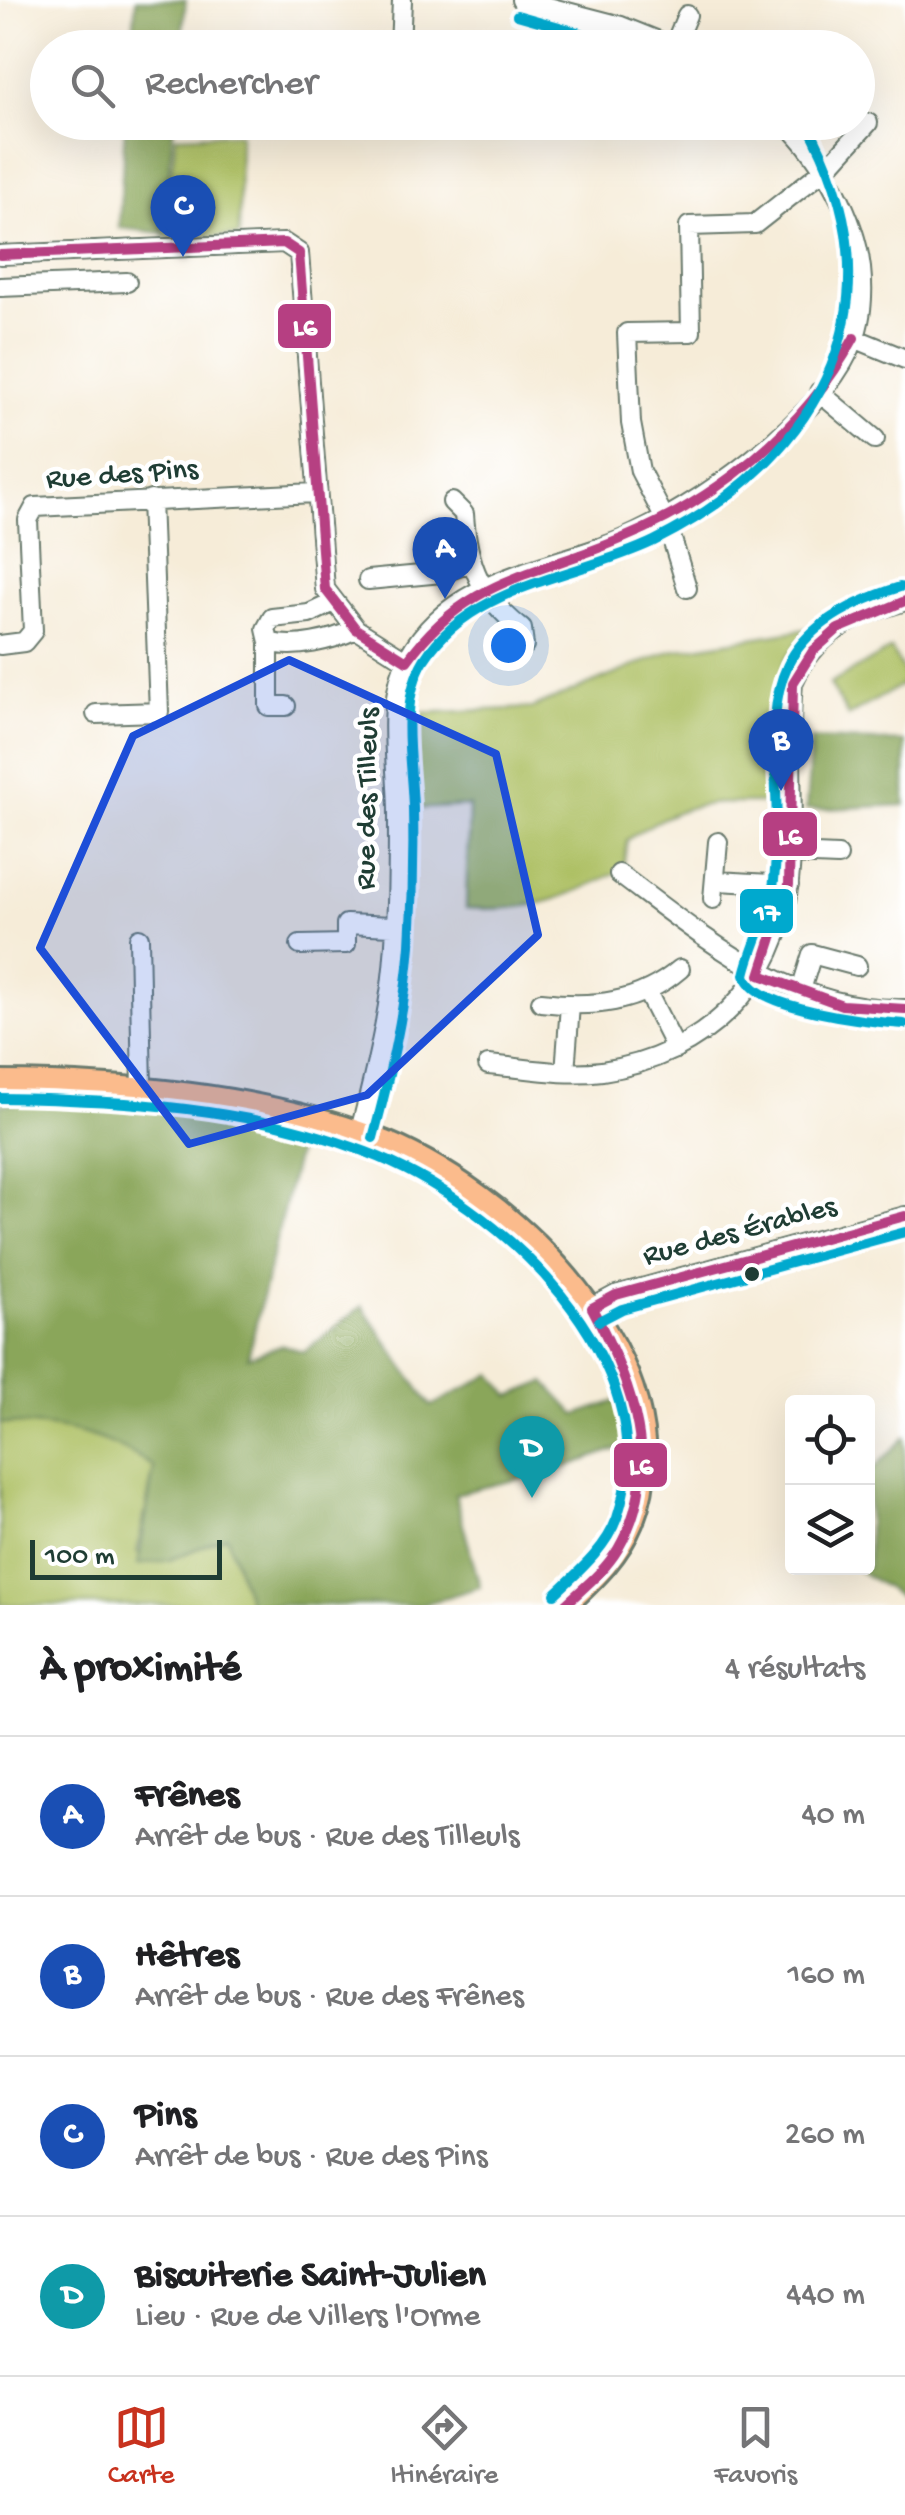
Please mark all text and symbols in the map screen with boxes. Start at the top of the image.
search box [30,30,875,140]
icon: search [65,58,120,113]
text: Rechercher [145,63,317,107]
pin: C [150,174,216,257]
line badge: L6 [276,302,333,350]
text: L6 [293,313,318,346]
street label: Rue des Pins [45,453,200,499]
pin: A [412,516,478,599]
your location [483,620,534,671]
street label: Rue des Tilleuls [350,707,388,890]
pin: B [748,708,814,791]
line badge: L6 [761,810,819,858]
text: L6 [778,822,803,855]
line badge: 17 [738,887,795,935]
text: 17 [753,899,781,932]
street label: Rue des Érables [640,1190,841,1276]
unlabelled marker [742,1264,762,1284]
map controls [785,1395,875,1575]
button: locate [785,1395,875,1485]
pin: D [500,1416,564,1498]
line badge: L6 [612,1441,669,1489]
text: L6 [629,1452,654,1485]
button: layers [785,1485,875,1575]
scale bar [30,1535,222,1580]
text: 100 m [45,1541,115,1574]
text: À proximité [40,1646,241,1695]
text: 4 résultats [725,1651,865,1689]
text: Frênes [135,1775,239,1819]
text: A [63,1797,82,1835]
text: 40 m [801,1797,865,1835]
text: Arrêt de bus · Rue des Tilleuls [135,1819,520,1857]
text: Hêtres [135,1935,239,1979]
text: B [64,1957,81,1995]
text: 160 m [787,1957,865,1995]
text: Arrêt de bus · Rue des Frênes [135,1979,524,2017]
text: Pins [135,2095,196,2139]
text: C [64,2117,81,2155]
text: 260 m [785,2117,865,2155]
text: Arrêt de bus · Rue des Pins [135,2139,488,2177]
text: Biscuiterie Saint-Julien [135,2255,486,2299]
text: D [62,2277,83,2315]
text: 440 m [786,2277,865,2315]
text: Lieu · Rue de Villers l'Orme [135,2299,480,2337]
tab: Carte [108,2400,174,2493]
tab: Itinéraire [390,2400,498,2493]
tab: Favoris [714,2400,797,2493]

